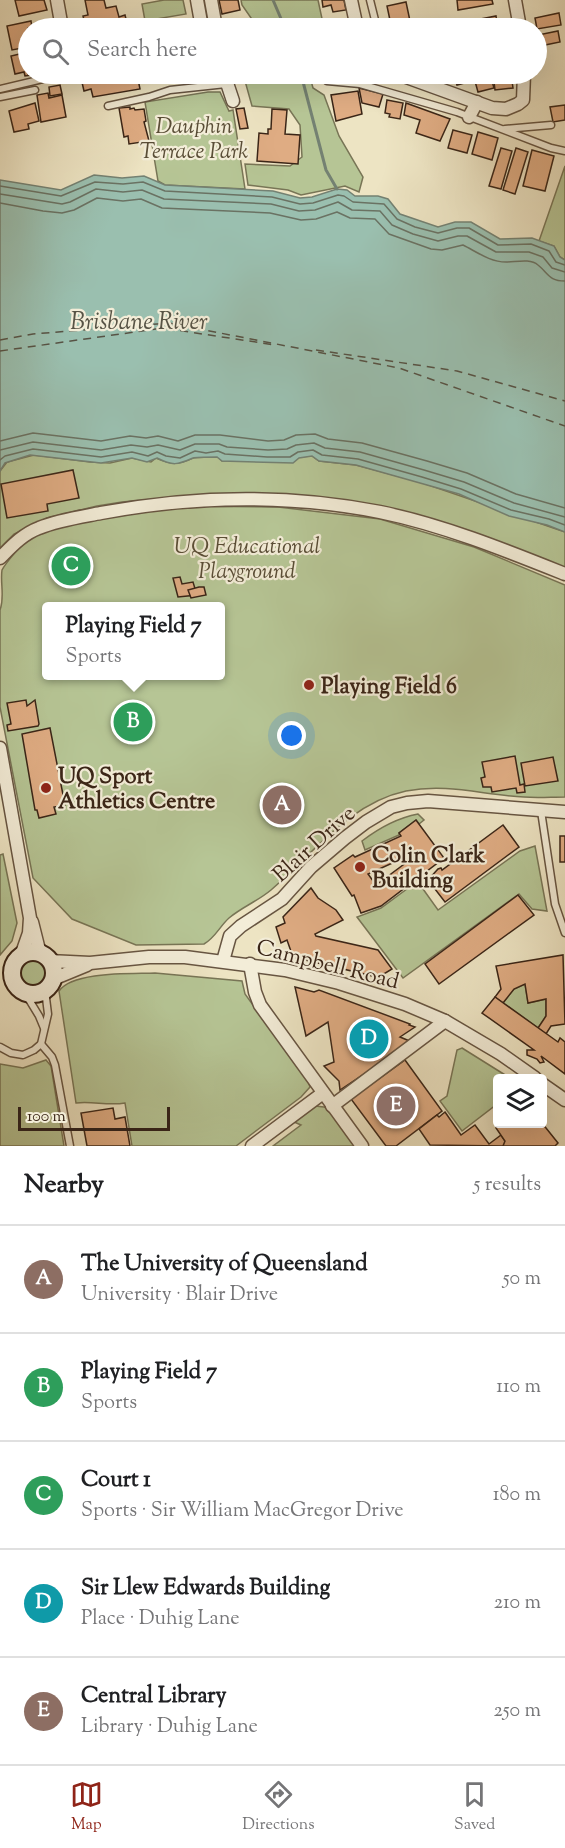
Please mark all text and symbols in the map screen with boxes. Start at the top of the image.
search box [18,18,547,84]
icon: search [39,35,72,68]
text: Search here [87,35,197,67]
park label: Dauphin Terrace Park [140,112,248,169]
water label: Brisbane River [70,306,208,340]
park label: UQ Educational Playground [174,532,321,589]
pin: C [52,544,90,588]
popup [42,602,225,680]
text: Playing Field 7 [66,611,201,643]
text: Sports [66,643,122,672]
place label: Playing Field 6 [321,672,457,704]
marker: Playing Field 6 [302,678,316,692]
pin: B [114,700,152,744]
your location [277,721,306,750]
place label: UQ Sport Athletics Centre [58,762,215,819]
marker: UQ Sport Athletics Centre [39,781,53,795]
pin: A [262,782,302,828]
street label: Blair Drive [266,799,364,891]
place label: Colin Clark Building [372,841,485,898]
marker: Colin Clark Building [353,860,367,874]
street label: Campbell Road [253,933,402,999]
pin: D [350,1016,388,1062]
map controls [493,1074,547,1128]
button: layers [493,1074,547,1128]
pin: E [376,1084,416,1128]
scale bar [18,1104,170,1132]
text: 100 m [27,1106,66,1129]
text: Nearby [24,1167,104,1204]
text: 5 results [474,1171,541,1200]
text: The University of Queensland [81,1249,368,1281]
text: A [35,1265,52,1294]
text: 50 m [503,1265,541,1294]
text: University · Blair Drive [81,1281,278,1310]
text: Playing Field 7 [81,1357,217,1389]
text: B [37,1373,50,1402]
text: 110 m [496,1373,541,1402]
text: Sports [81,1389,137,1418]
text: Court 1 [81,1465,151,1497]
text: C [35,1481,52,1510]
text: 180 m [493,1481,541,1510]
text: Sports · Sir William MacGregor Drive [81,1497,404,1526]
text: Sir Llew Edwards Building [81,1573,330,1605]
text: D [36,1589,51,1618]
text: 210 m [494,1589,541,1618]
text: Place · Duhig Lane [81,1605,240,1634]
text: Central Library [81,1681,227,1713]
text: E [37,1697,50,1726]
text: 250 m [493,1697,541,1726]
text: Library · Duhig Lane [81,1713,258,1742]
tab: Map [70,1778,103,1837]
tab: Directions [242,1778,315,1837]
tab: Saved [454,1778,495,1837]

